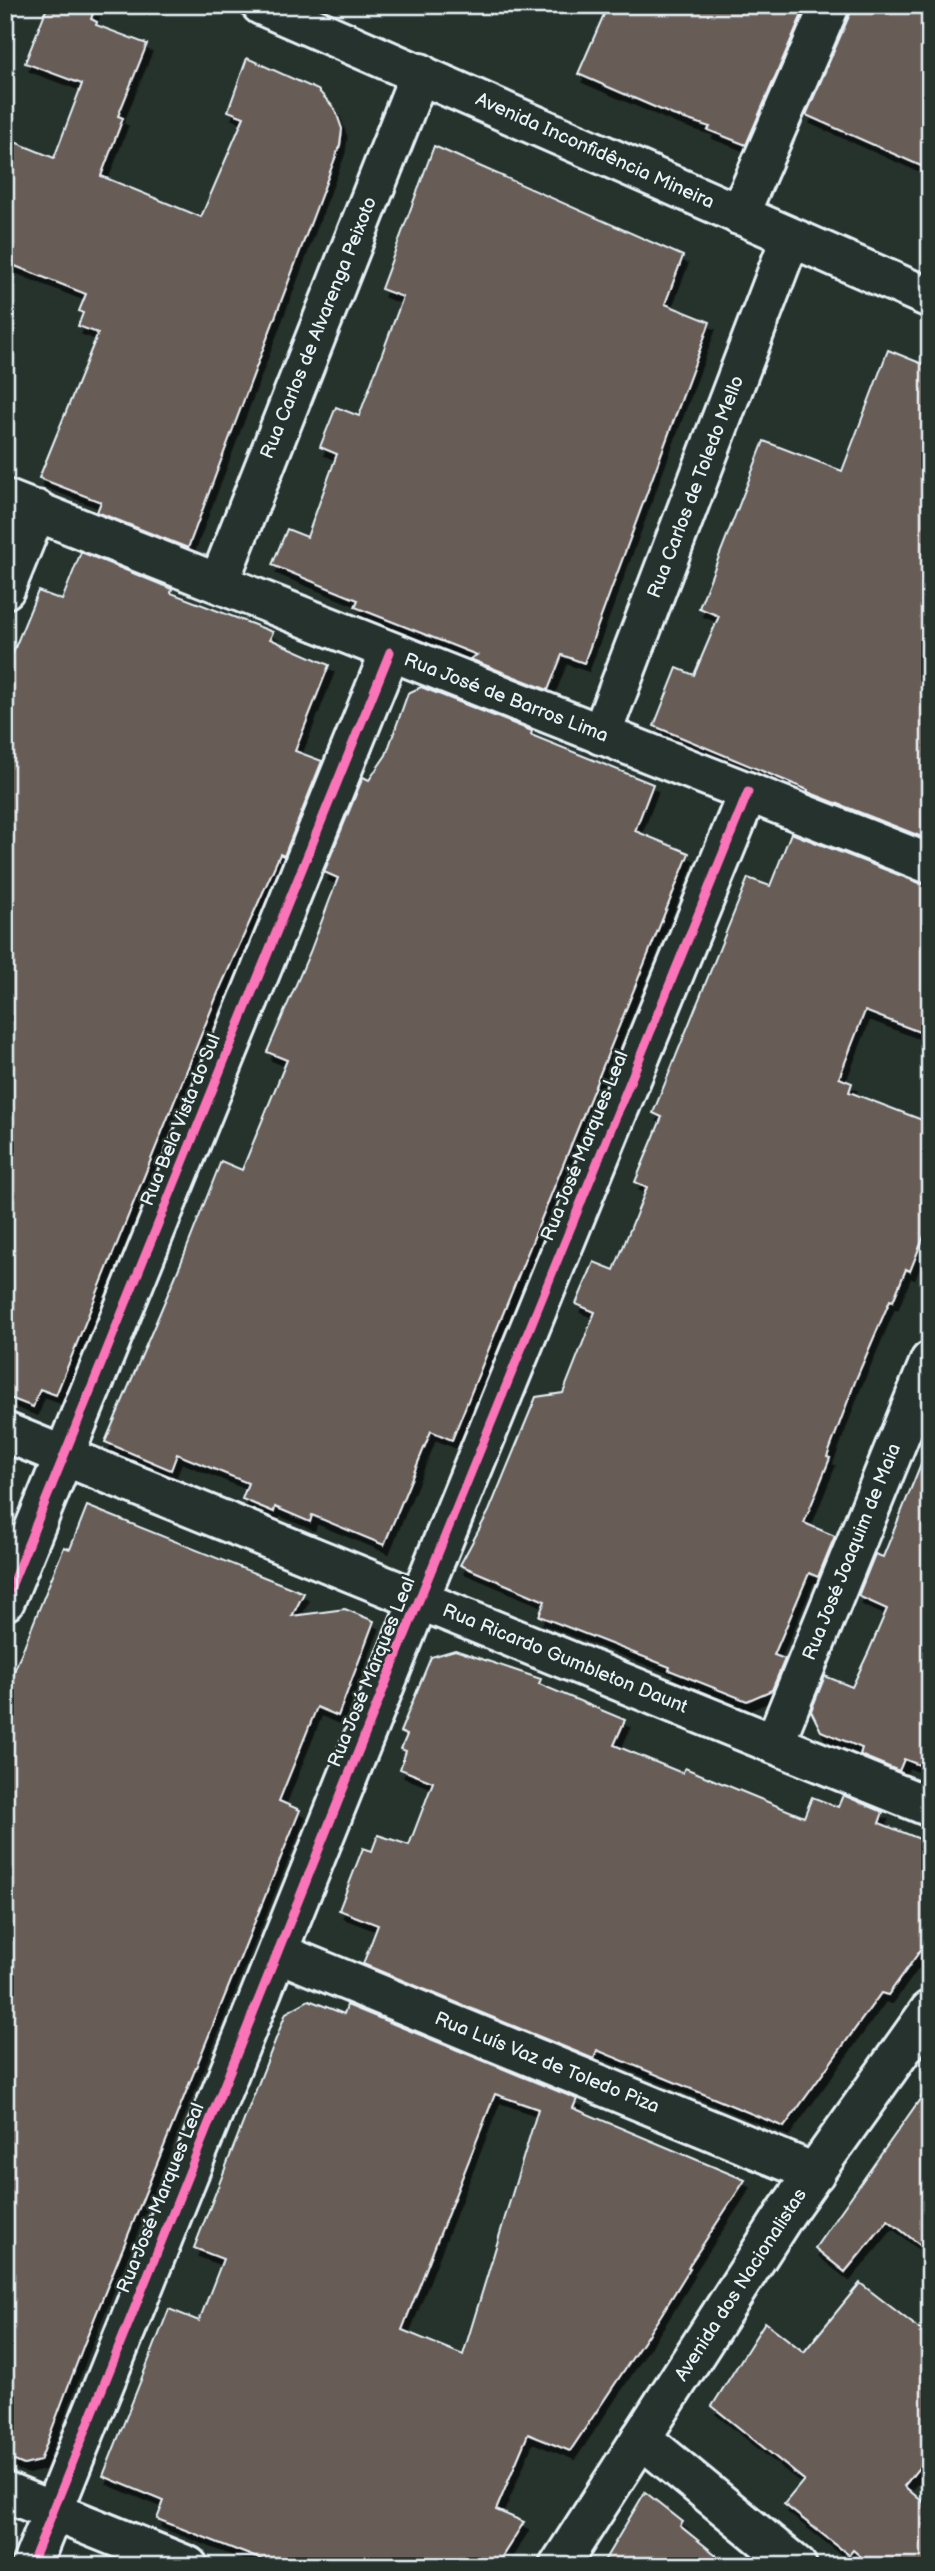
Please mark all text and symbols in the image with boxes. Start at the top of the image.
street label: Avenida Inconfidência Mineira [472,88,718,214]
street label: Rua Carlos de Alvarenga Peixoto [256,194,382,462]
street label: Rua Carlos de Toledo Mello [643,373,749,601]
street label: Rua José de Barros Lima [401,648,611,748]
street label: Rua Bela Vista do Sul [136,1031,226,1209]
street label: Rua José Marques Leal [536,1048,634,1244]
street label: Rua José Joaquim de Maia [798,1440,906,1664]
street label: Rua José Marques Leal [323,1574,421,1770]
street label: Rua Ricardo Gumbleton Daunt [439,1599,691,1719]
street label: Rua Luís Vaz de Toledo Piza [431,2007,663,2119]
street label: Rua José Marques Leal [112,2100,210,2296]
street label: Avenida dos Nacionalistas [670,2184,812,2386]

